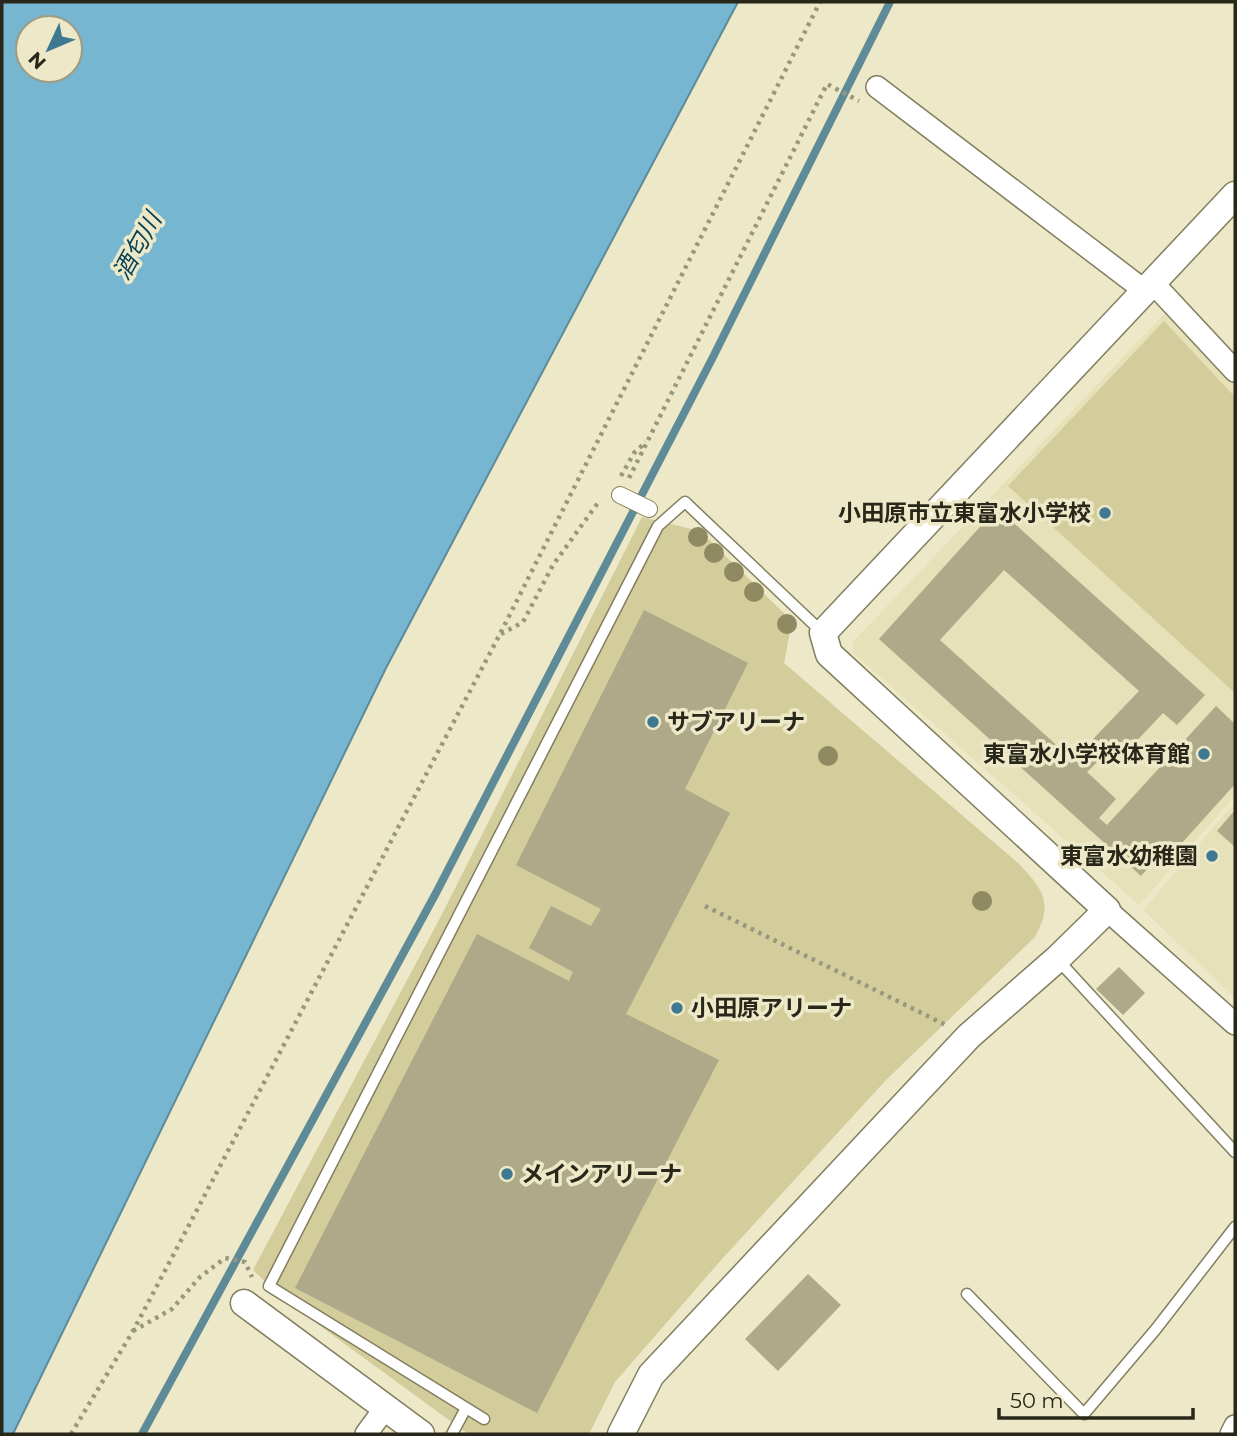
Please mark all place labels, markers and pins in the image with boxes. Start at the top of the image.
place label: 小田原市立東富水小学校 [838,499,1091,527]
marker: 小田原市立東富水小学校 [1097,505,1113,521]
place label: サブアリーナ [667,708,805,736]
marker: サブアリーナ [645,714,661,730]
place label: 東富水小学校体育館 [983,740,1190,768]
marker: 東富水小学校体育館 [1196,746,1212,762]
place label: 東富水幼稚園 [1060,842,1198,870]
marker: 東富水幼稚園 [1204,848,1220,864]
place label: 小田原アリーナ [691,994,852,1022]
marker: 小田原アリーナ [669,1000,685,1016]
place label: メインアリーナ [521,1160,682,1188]
marker: メインアリーナ [499,1166,515,1182]

